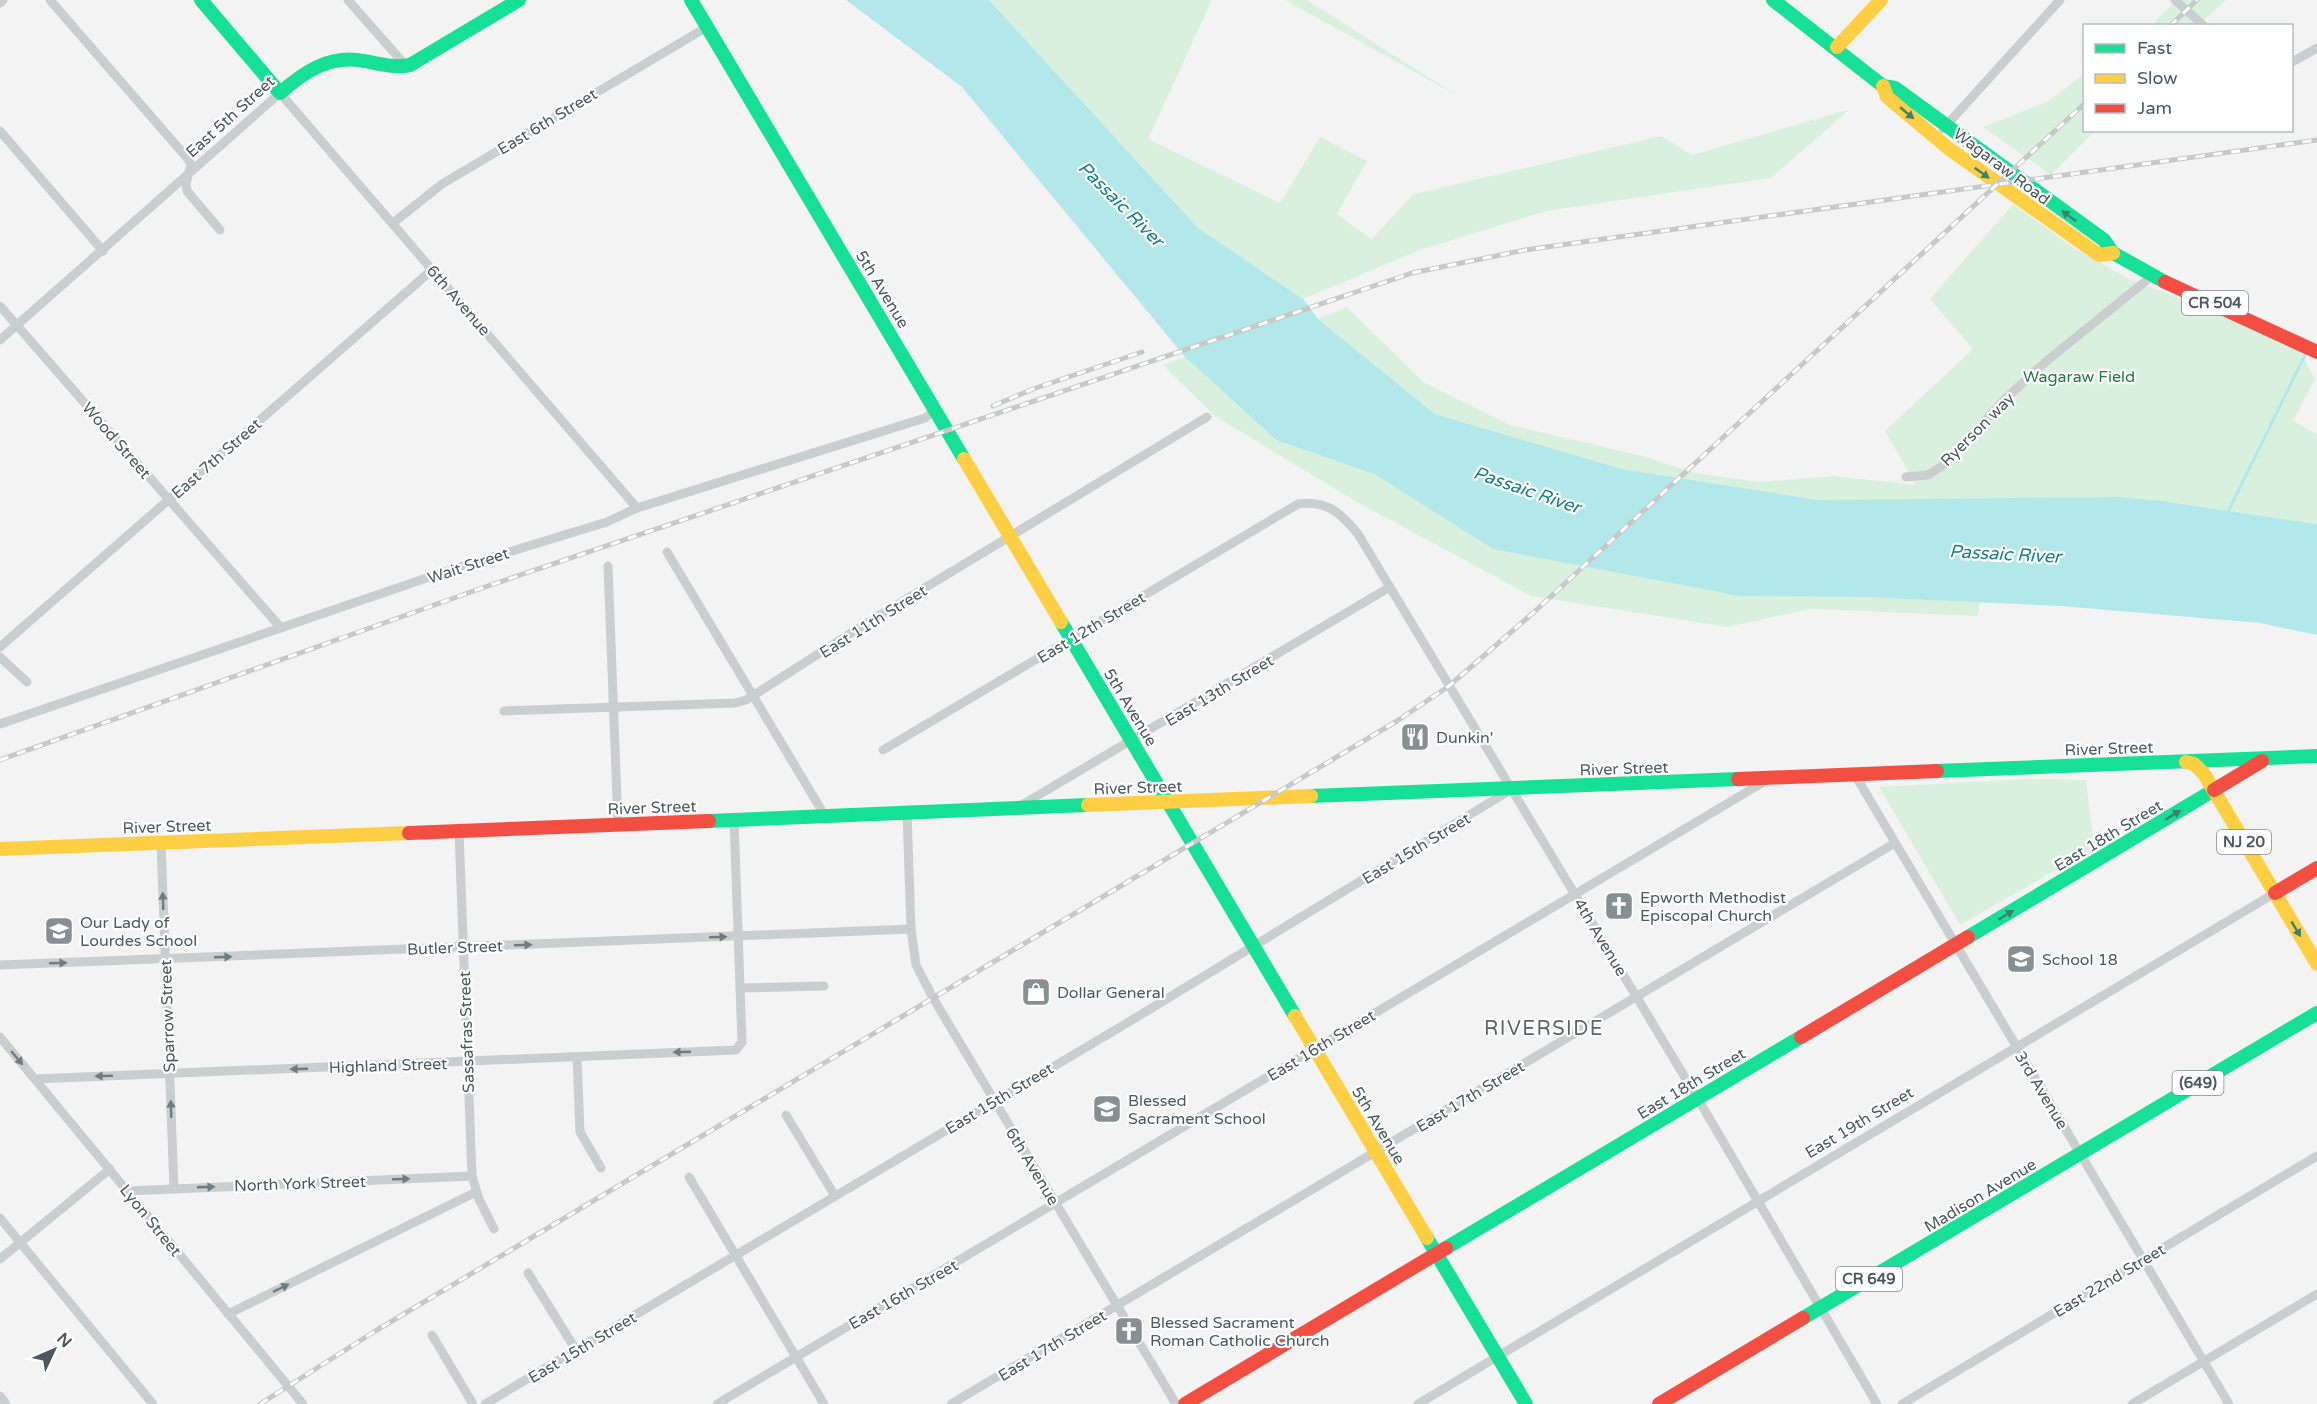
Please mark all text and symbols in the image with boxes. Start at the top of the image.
legend [2083,24,2293,132]
text: Fast [2137,37,2172,59]
text: Slow [2137,67,2178,89]
street label: East 5th Street [182,72,279,162]
street label: East 6th Street [494,84,601,159]
text: Jam [2137,97,2172,119]
one-way arrow [1899,107,1915,120]
street label: Wagaraw Road [1949,124,2054,210]
water label: Passaic River [1074,157,1170,253]
one-way arrow [1974,167,1990,179]
one-way arrow [2061,211,2076,223]
street label: 5th Avenue [851,247,913,332]
street label: 6th Avenue [422,261,494,340]
road number: CR 504 [2182,291,2248,315]
park label: Wagaraw Field [2023,367,2135,387]
street label: Ryerson way [1937,388,2019,471]
street label: Wood Street [78,398,155,483]
street label: East 7th Street [168,414,266,503]
water label: Passaic River [1471,461,1585,519]
water label: Passaic River [1949,540,2063,568]
street label: Wait Street [425,543,512,589]
street label: East 11th Street [816,581,931,663]
street label: East 12th Street [1034,588,1149,668]
street label: East 13th Street [1162,651,1277,731]
street label: 5th Avenue [1099,665,1161,750]
restaurant icon: Dunkin' [1399,721,1431,753]
place label: Dunkin' [1436,728,1493,748]
street label: River Street [2064,737,2154,761]
street label: River Street [1579,757,1669,781]
street label: River Street [1093,776,1183,800]
street label: River Street [607,796,697,820]
street label: East 18th Street [2051,796,2166,876]
street label: East 15th Street [1359,809,1474,889]
one-way arrow [2165,809,2181,820]
street label: River Street [122,815,212,839]
road number: NJ 20 [2217,830,2271,854]
place label: Epworth Methodist Episcopal Church [1640,888,1786,926]
church icon: Epworth Methodist Episcopal Church [1603,890,1635,922]
one-way arrow [158,891,167,910]
street label: 4th Avenue [1569,895,1631,980]
one-way arrow [1998,910,2014,921]
place label: Our Lady of Lourdes School [80,913,197,951]
school or university icon: Our Lady of Lourdes School [43,915,75,947]
one-way arrow [2290,921,2301,937]
one-way arrow [709,932,728,942]
street label: Butler Street [407,936,503,960]
one-way arrow [514,940,533,949]
school or university icon: School 18 [2005,943,2037,975]
place label: School 18 [2042,950,2118,970]
one-way arrow [214,952,233,961]
one-way arrow [49,958,68,968]
street label: Sparrow Street [156,959,180,1073]
street label: Sassafras Street [455,971,479,1093]
shop icon: Dollar General [1020,976,1052,1008]
place label: Dollar General [1057,983,1165,1003]
street label: East 16th Street [1264,1006,1379,1086]
district label: RIVERSIDE [1484,1017,1604,1041]
street label: East 18th Street [1634,1044,1749,1124]
one-way arrow [673,1048,692,1057]
street label: 3rd Avenue [2010,1048,2072,1133]
one-way arrow [11,1050,24,1066]
street label: Highland Street [328,1054,448,1078]
street label: East 17th Street [1413,1057,1528,1137]
street label: East 15th Street [942,1059,1057,1139]
one-way arrow [289,1064,308,1073]
road number: (649) [2172,1071,2224,1095]
one-way arrow [94,1072,113,1081]
street label: 5th Avenue [1347,1083,1409,1168]
street label: East 19th Street [1802,1083,1917,1163]
place label: Blessed Sacrament School [1128,1091,1266,1129]
school or university icon: Blessed Sacrament School [1091,1093,1123,1125]
one-way arrow [166,1100,175,1119]
street label: 6th Avenue [1001,1124,1063,1209]
street label: Madison Avenue [1921,1155,2040,1237]
street label: North York Street [234,1172,366,1196]
one-way arrow [392,1174,411,1184]
street label: Lyon Street [115,1181,185,1261]
one-way arrow [197,1183,216,1192]
street label: East 22nd Street [2050,1240,2169,1322]
street label: East 16th Street [845,1255,962,1334]
road number: CR 649 [1836,1267,1902,1291]
one-way arrow [272,1283,289,1293]
street label: East 17th Street [995,1306,1110,1386]
street label: East 15th Street [525,1308,640,1388]
place label: Blessed Sacrament Roman Catholic Church [1150,1313,1330,1351]
church icon: Blessed Sacrament Roman Catholic Church [1113,1315,1145,1347]
north arrow [24,1320,84,1380]
text: N [52,1329,76,1352]

